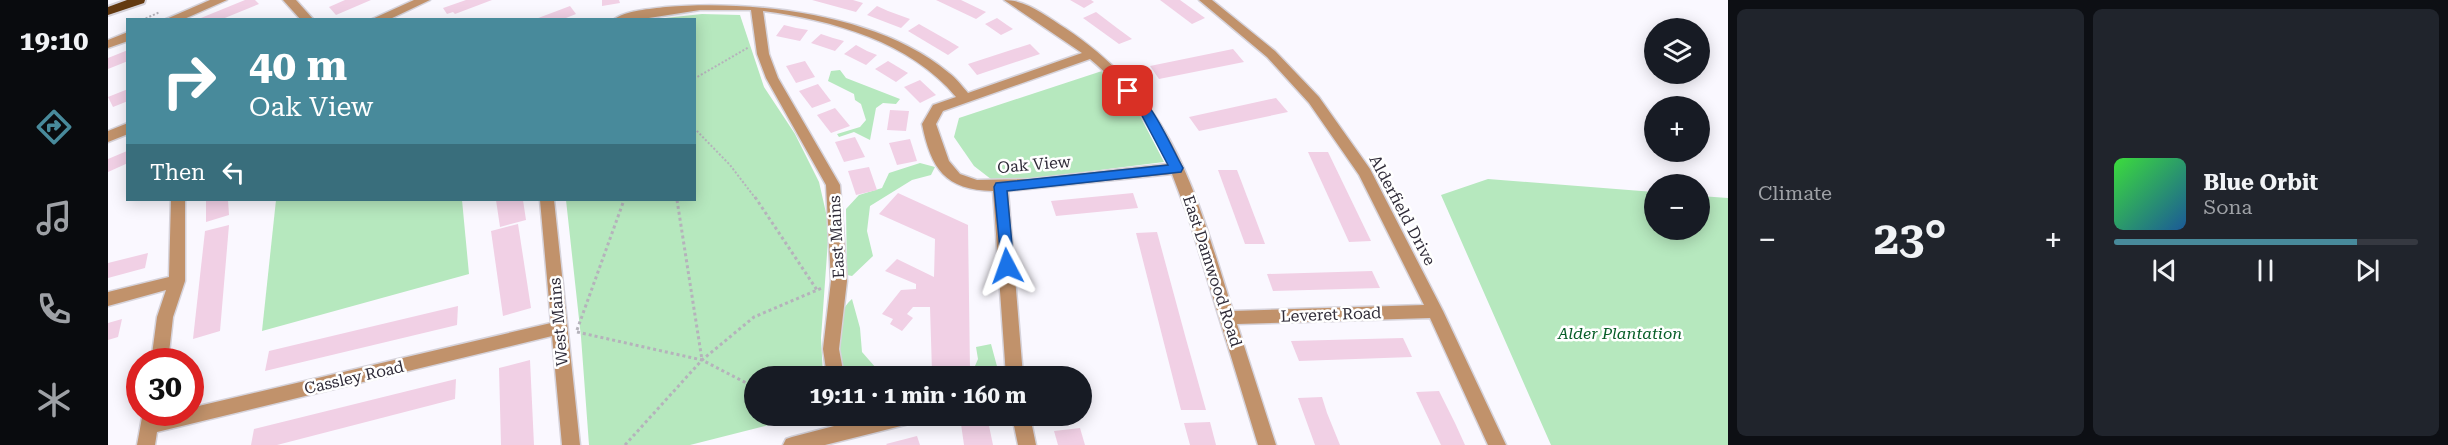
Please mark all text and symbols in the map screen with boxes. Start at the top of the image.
map controls [1644,18,1710,240]
button: layers [1644,18,1710,84]
text: 19:10 [20,25,88,57]
text: 40 m [249,41,347,90]
icon: right [150,42,228,120]
pin [1102,65,1153,116]
icon: arrive [1111,74,1144,107]
text: Oak View [249,91,373,123]
button: + [1644,96,1710,162]
icon: directions [33,106,75,148]
street label: Oak View [996,152,1072,177]
street label: Alderfield Drive [1365,152,1440,269]
icon: left [217,156,250,189]
text: Then [150,160,205,185]
text: Blue Orbit [2204,170,2318,195]
button: − [1644,174,1710,240]
text: Climate [1758,181,1832,205]
street label: East Damwood Road [1179,193,1246,349]
street label: East Mains [825,194,848,279]
text: Sona [2204,195,2252,219]
icon: music [33,197,75,239]
text: 23° [1874,212,1947,265]
text: − [1758,220,1776,259]
text: + [2044,220,2063,259]
position arrow [975,234,1039,298]
icon: previous [2148,254,2181,287]
icon: pause [2249,254,2282,287]
icon: next [2351,254,2384,287]
street label: West Mains [545,277,572,367]
icon: phone [33,288,75,330]
street label: Leveret Road [1280,303,1382,326]
park label: Alder Plantation [1557,324,1682,343]
speed limit sign: 30 [126,348,204,426]
street label: Cassley Road [302,357,406,398]
icon: climate [33,379,75,421]
text: 19:11 · 1 min · 160 m [809,383,1027,408]

